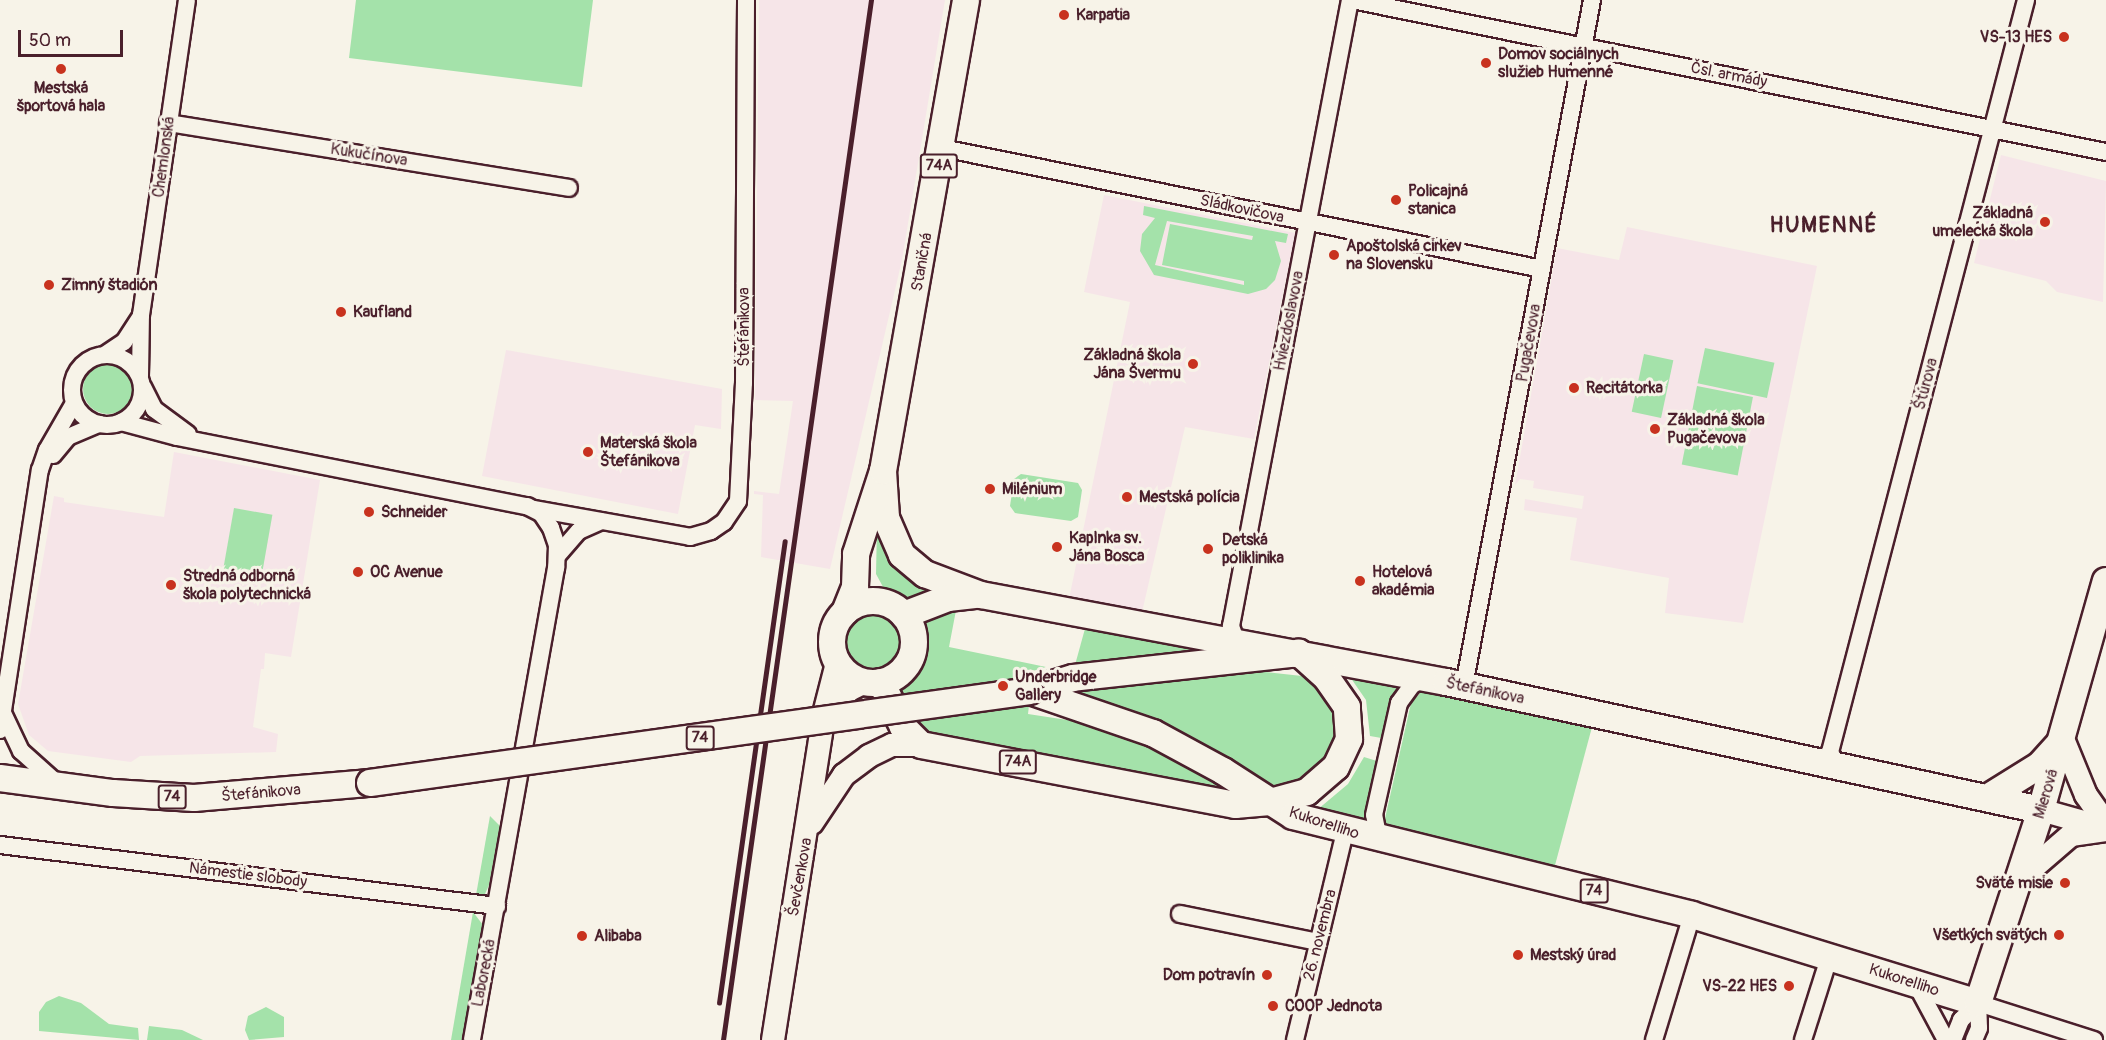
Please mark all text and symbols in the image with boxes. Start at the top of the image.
place label: Karpatia [1076,5,1130,25]
marker: Karpatia [1057,8,1071,22]
scale bar [21,18,126,56]
place label: VS-13 HES [1980,27,2052,47]
text: 50 m [29,29,71,52]
marker: VS-13 HES [2057,30,2071,44]
place label: Domov sociálnych služieb Humenné [1498,44,1619,82]
marker: Domov sociálnych služieb Humenné [1479,56,1493,70]
street label: Čsl. armády [1689,58,1769,92]
marker: Mestská športová hala [54,62,68,76]
place label: Mestská športová hala [17,78,105,116]
street label: Chemlonská [149,115,179,199]
street label: Kukučínova [329,139,409,171]
road number: 74A [920,154,958,178]
place label: Policajná stanica [1408,181,1468,219]
street label: Sládkovičova [1198,191,1286,227]
marker: Policajná stanica [1389,193,1403,207]
place label: Základná umelecká škola [1932,203,2033,241]
district label: HUMENNÉ [1770,213,1878,239]
marker: Základná umelecká škola [2038,215,2052,229]
street label: Staničná [907,231,937,293]
place label: Apoštolská cirkev na Slovensku [1346,236,1462,274]
marker: Apoštolská cirkev na Slovensku [1327,248,1341,262]
street label: Hviezdoslavova [1270,269,1308,373]
place label: Zimný štadión [61,275,157,295]
marker: Zimný štadión [42,278,56,292]
street label: Štefánikova [734,287,754,367]
place label: Kaufland [353,302,412,322]
street label: Pugačevova [1513,302,1545,384]
marker: Kaufland [334,305,348,319]
place label: Základná škola Jána Švermu [1083,345,1181,383]
street label: Štúrova [1910,356,1942,412]
marker: Základná škola Jána Švermu [1186,357,1200,371]
place label: Recitátorka [1586,378,1663,398]
marker: Recitátorka [1567,381,1581,395]
place label: Základná škola Pugačevova [1667,410,1765,448]
marker: Základná škola Pugačevova [1648,422,1662,436]
place label: Materská škola Štefánikova [600,433,697,471]
marker: Materská škola Štefánikova [581,445,595,459]
place label: Milénium [1002,479,1062,499]
marker: Milénium [983,482,997,496]
place label: Mestská polícia [1139,487,1240,507]
marker: Mestská polícia [1120,490,1134,504]
place label: Schneider [381,502,447,522]
marker: Schneider [362,505,376,519]
place label: Kaplnka sv. Jána Bosca [1069,528,1144,566]
place label: Detská poliklinika [1222,530,1284,568]
marker: Kaplnka sv. Jána Bosca [1050,540,1064,554]
marker: Detská poliklinika [1199,540,1217,558]
place label: OC Avenue [370,562,443,582]
place label: Hotelová akadémia [1372,562,1434,600]
marker: OC Avenue [351,565,365,579]
place label: Stredná odborná škola polytechnická [183,566,311,604]
marker: Hotelová akadémia [1353,574,1367,588]
marker: Stredná odborná škola polytechnická [164,578,178,592]
place label: Underbridge Gallery [1015,667,1096,705]
street label: Štefánikova [1444,673,1526,709]
marker: Underbridge Gallery [996,679,1010,693]
road number: 74 [685,726,715,750]
road number: 74A [998,750,1038,774]
street label: Mierová [2029,767,2063,821]
street label: Štefánikova [221,780,301,806]
road number: 74 [157,785,187,809]
street label: Kukorelliho [1286,803,1362,843]
street label: Ševčenkova [784,836,816,918]
street label: Námestie slobody [188,858,308,892]
place label: Sväté misie [1975,873,2053,893]
marker: Sväté misie [2058,876,2072,890]
road number: 74 [1579,879,1609,903]
street label: 26. novembra [1299,887,1341,983]
place label: Všetkých svätých [1932,925,2047,945]
place label: Alibaba [594,926,642,946]
marker: Všetkých svätých [2052,928,2066,942]
marker: Alibaba [575,929,589,943]
street label: Laborecká [468,938,500,1008]
place label: Mestský úrad [1530,945,1616,965]
marker: Mestský úrad [1511,948,1525,962]
street label: Kukorelliho [1866,960,1942,1000]
place label: Dom potravín [1163,965,1255,985]
marker: Dom potravín [1260,968,1274,982]
place label: VS-22 HES [1702,976,1777,996]
marker: VS-22 HES [1782,979,1796,993]
place label: COOP Jednota [1285,996,1382,1016]
marker: COOP Jednota [1266,999,1280,1013]

